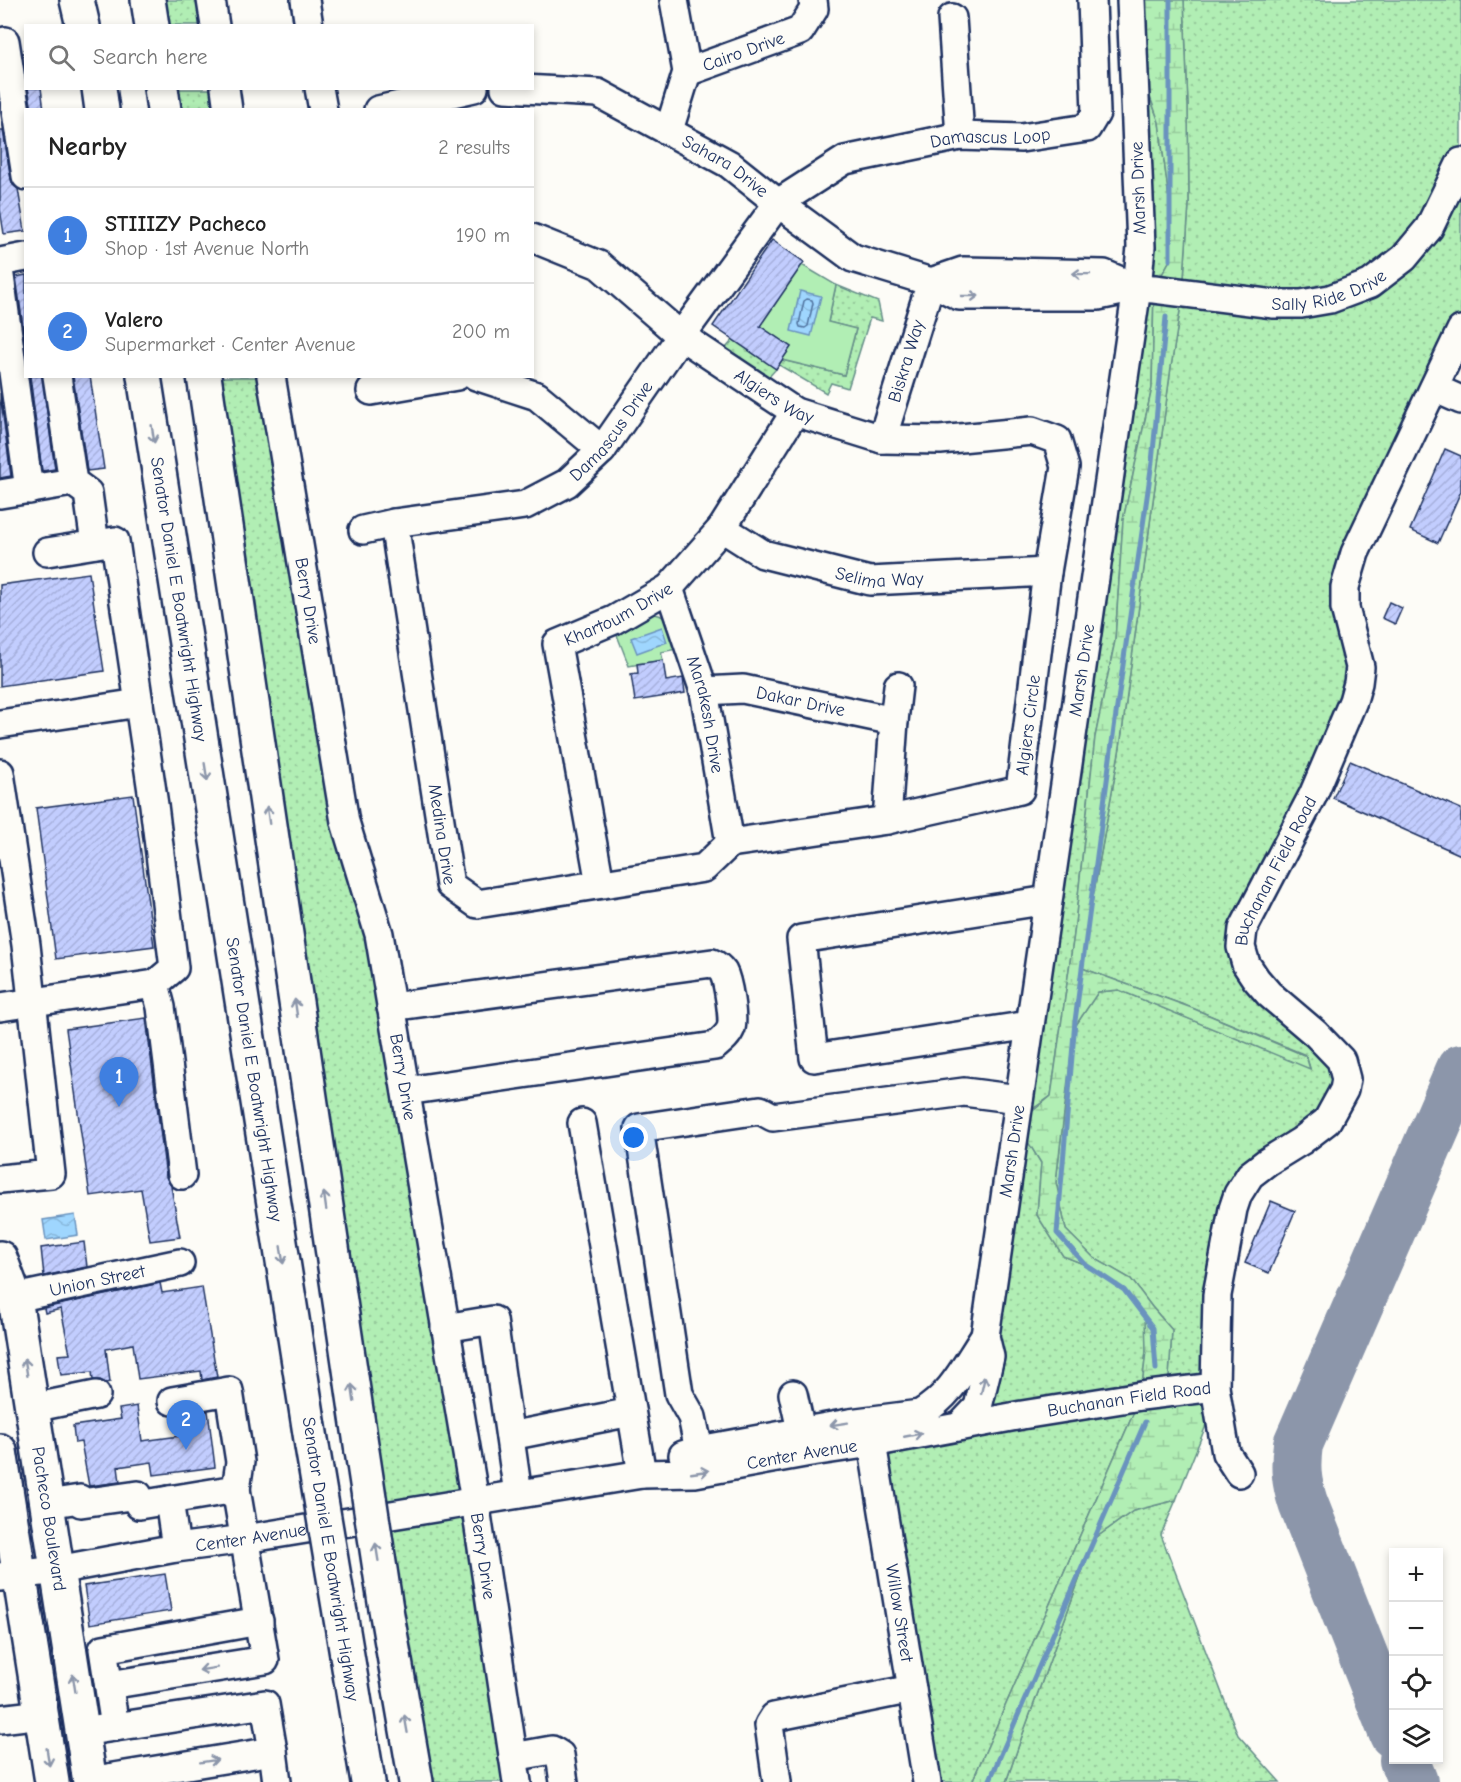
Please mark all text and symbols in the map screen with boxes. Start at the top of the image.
search box [24,24,534,90]
street label: Cairo Drive [700,28,787,76]
icon: search [45,41,78,74]
text: Search here [93,44,208,70]
street label: Damascus Loop [928,124,1052,153]
street label: Sahara Drive [678,131,772,202]
text: Nearby [48,132,127,162]
text: 2 results [438,136,510,159]
street label: Marsh Drive [1126,141,1151,235]
text: STIIIZY Pacheco [105,211,266,237]
text: 1 [64,224,71,247]
text: 190 m [456,224,510,247]
text: Shop · 1st Avenue North [105,237,309,260]
street label: Sally Ride Drive [1272,265,1391,315]
one-way arrow [1072,268,1092,280]
one-way arrow [960,290,980,302]
text: Valero [105,307,163,333]
street label: Biskra Way [884,316,929,405]
text: 2 [63,320,72,343]
text: 200 m [452,320,510,343]
text: Supermarket · Center Avenue [105,333,356,356]
street label: Algiers Way [730,365,817,428]
street label: Damascus Drive [565,377,658,486]
one-way arrow [148,424,159,444]
street label: Senator Daniel E Boatwright Highway [146,456,211,744]
street label: Berry Drive [290,556,325,646]
street label: Selima Way [833,563,925,593]
street label: Khartoum Drive [561,578,677,651]
street label: Marsh Drive [1065,622,1099,718]
street label: Marakesh Drive [682,653,728,775]
street label: Algiers Circle [1012,674,1045,777]
street label: Dakar Drive [754,682,847,721]
one-way arrow [201,762,212,782]
street label: Medina Drive [424,782,460,886]
street label: Buchanan Field Road [1231,793,1321,947]
one-way arrow [262,805,273,825]
street label: Senator Daniel E Boatwright Highway [221,936,287,1224]
one-way arrow [291,998,302,1018]
street label: Berry Drive [385,1032,420,1122]
pin: 1 [100,1058,138,1107]
street label: Marsh Drive [995,1103,1029,1199]
your location [619,1123,648,1152]
one-way arrow [319,1191,330,1211]
one-way arrow [277,1245,288,1265]
street label: Union Street [48,1261,148,1301]
one-way arrow [20,1357,31,1377]
one-way arrow [978,1375,990,1394]
street label: Buchanan Field Road [1046,1378,1212,1422]
one-way arrow [348,1384,359,1404]
pin: 2 [166,1400,206,1450]
street label: Senator Daniel E Boatwright Highway [298,1415,364,1704]
one-way arrow [830,1419,849,1430]
one-way arrow [903,1429,922,1440]
street label: Center Avenue [745,1435,859,1474]
street label: Pacheco Boulevard [27,1445,70,1592]
one-way arrow [690,1466,710,1477]
street label: Berry Drive [466,1511,500,1601]
street label: Center Avenue [194,1519,308,1556]
one-way arrow [372,1542,383,1562]
map controls [1389,1548,1443,1764]
button: + [1389,1548,1443,1602]
street label: Willow Street [881,1562,917,1664]
button: − [1389,1602,1443,1656]
button: locate [1389,1656,1443,1710]
one-way arrow [198,1664,218,1675]
one-way arrow [69,1673,80,1693]
button: layers [1389,1710,1443,1764]
one-way arrow [400,1715,411,1735]
one-way arrow [43,1747,54,1767]
one-way arrow [199,1755,219,1766]

